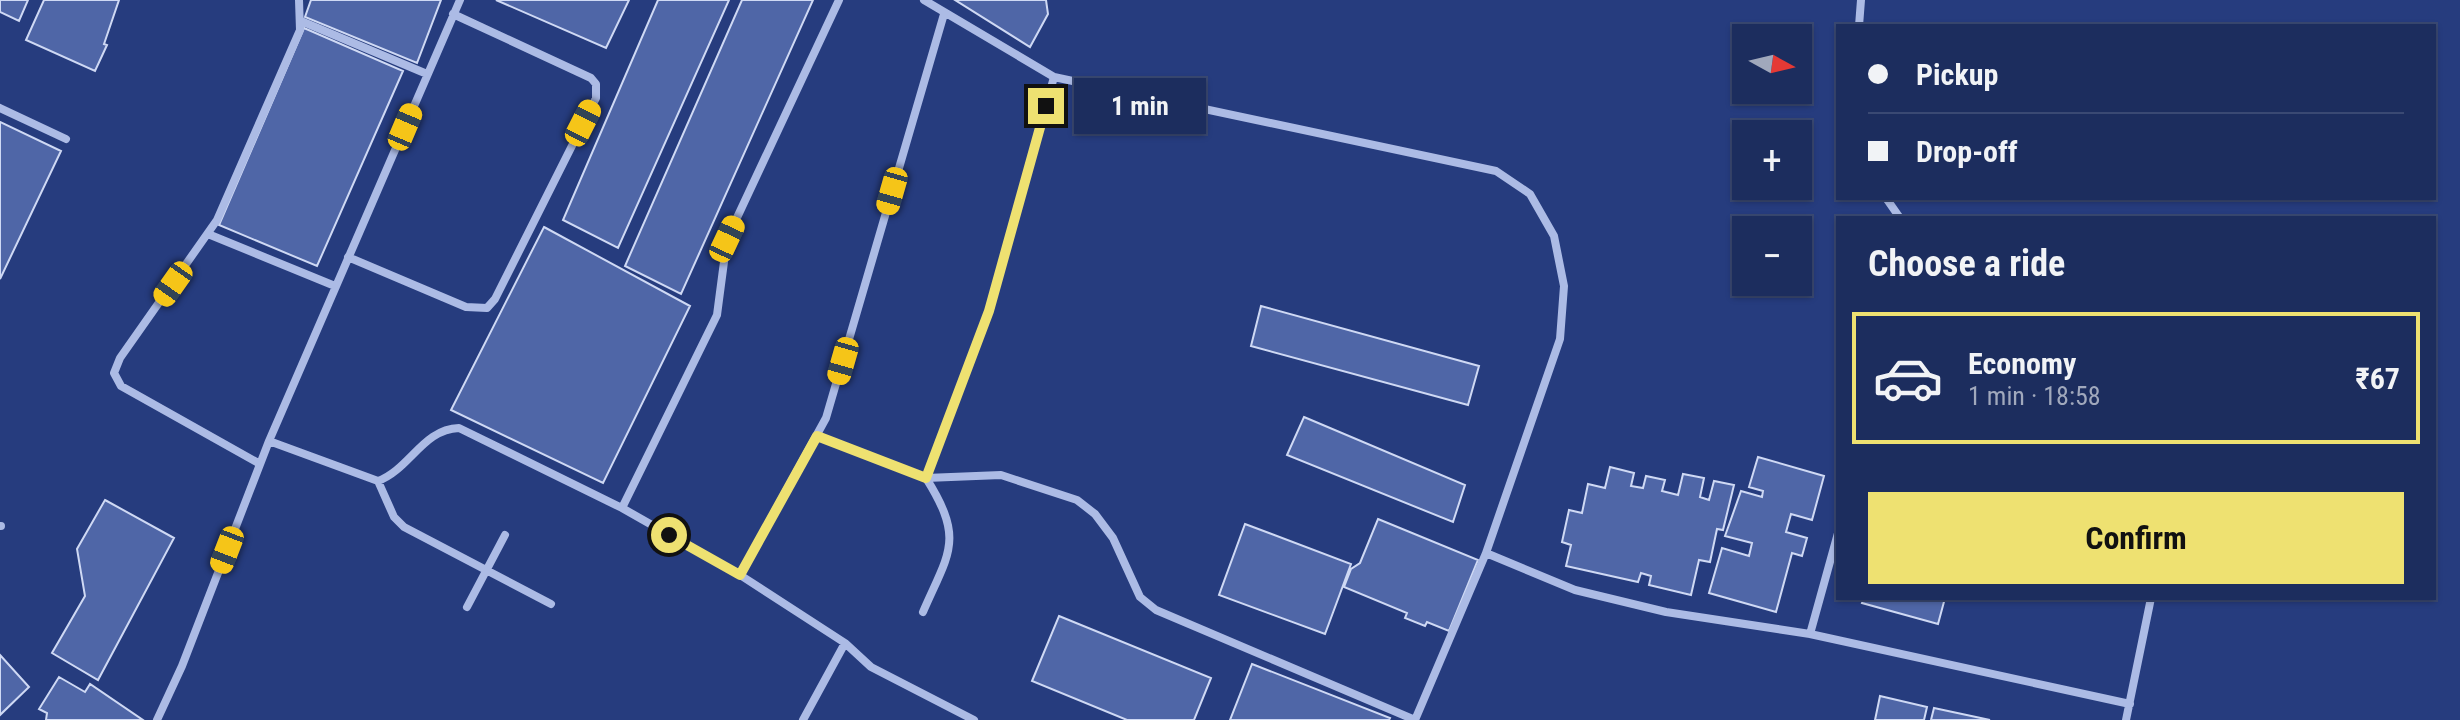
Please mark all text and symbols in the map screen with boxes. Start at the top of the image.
north arrow [1732,24,1812,104]
map controls [1732,24,1812,296]
text: Pickup [1916,57,1998,92]
callout: 1 min [1074,78,1206,134]
route end [1028,88,1064,124]
text: 1 min [1111,91,1169,121]
car [561,96,605,150]
car [385,100,425,154]
button: + [1732,120,1812,200]
text: Drop-off [1916,134,2018,169]
car [874,165,910,217]
car [706,212,748,266]
button: − [1732,216,1812,296]
text: Choose a ride [1868,243,2065,285]
car [149,257,197,311]
car [825,335,861,387]
icon: car [1872,342,1944,414]
text: Economy [1968,346,2076,381]
text: ₹67 [2355,361,2400,396]
text: 1 min · 18:58 [1968,381,2101,411]
button: Confirm [1868,492,2404,584]
route start [651,517,687,553]
car [207,523,247,577]

